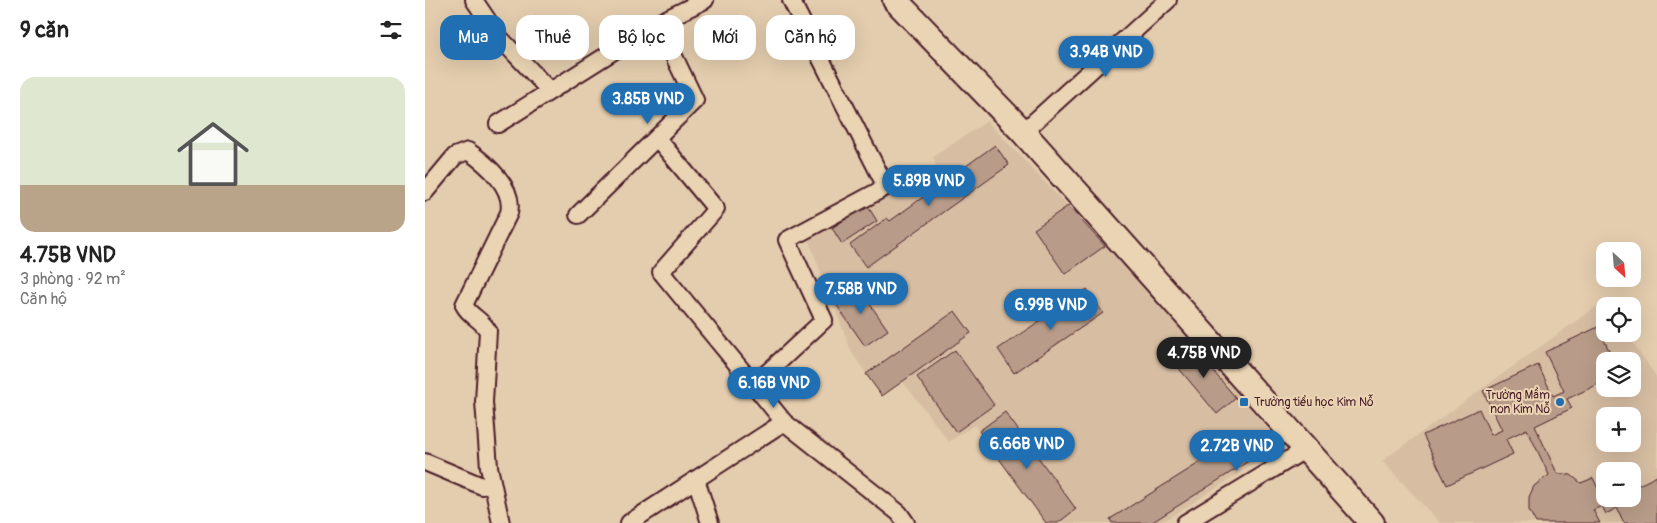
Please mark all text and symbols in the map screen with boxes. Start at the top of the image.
chip: Mua [440,15,506,60]
chip: Thuê [516,15,589,60]
chip: Bộ lọc [599,15,684,60]
chip: Mới [694,15,756,60]
chip: Căn hộ [766,15,855,60]
icon: filters [377,16,405,44]
text: 9 căn [20,17,69,44]
pin: 3.94B VND [1049,36,1163,78]
text: 3.94B VND [1070,42,1142,62]
pin: 3.85B VND [591,82,705,125]
text: 3.85B VND [612,89,684,109]
icon: home [168,109,258,199]
pin: 5.89B VND [872,164,986,207]
text: 5.89B VND [893,171,965,191]
text: 4.75B VND [20,242,116,269]
north arrow [1596,242,1641,288]
map controls [1596,242,1641,507]
text: 3 phòng · 92 m² [20,269,126,289]
pin: 7.58B VND [804,272,918,315]
text: 7.58B VND [825,279,897,299]
pin: 6.99B VND [994,288,1108,331]
text: Căn hộ [20,289,67,309]
text: 6.99B VND [1015,295,1087,315]
button: locate [1596,297,1641,342]
pin: 4.75B VND [1147,336,1261,379]
text: 4.75B VND [1168,343,1240,363]
button: layers [1596,352,1641,397]
pin: 6.16B VND [717,366,831,409]
text: 6.16B VND [738,373,810,393]
place label: Trường Mầm non Kim Nỗ [1485,386,1550,417]
place label: Trường tiểu học Kim Nỗ [1254,394,1374,410]
marker: Trường tiểu học Kim Nỗ [1238,396,1250,408]
marker: Trường Mầm non Kim Nỗ [1554,396,1566,408]
button: + [1596,407,1641,452]
pin: 6.66B VND [970,428,1084,470]
pin: 2.72B VND [1180,430,1294,472]
text: 6.66B VND [990,434,1064,454]
text: 2.72B VND [1201,436,1273,456]
button: − [1596,462,1641,507]

